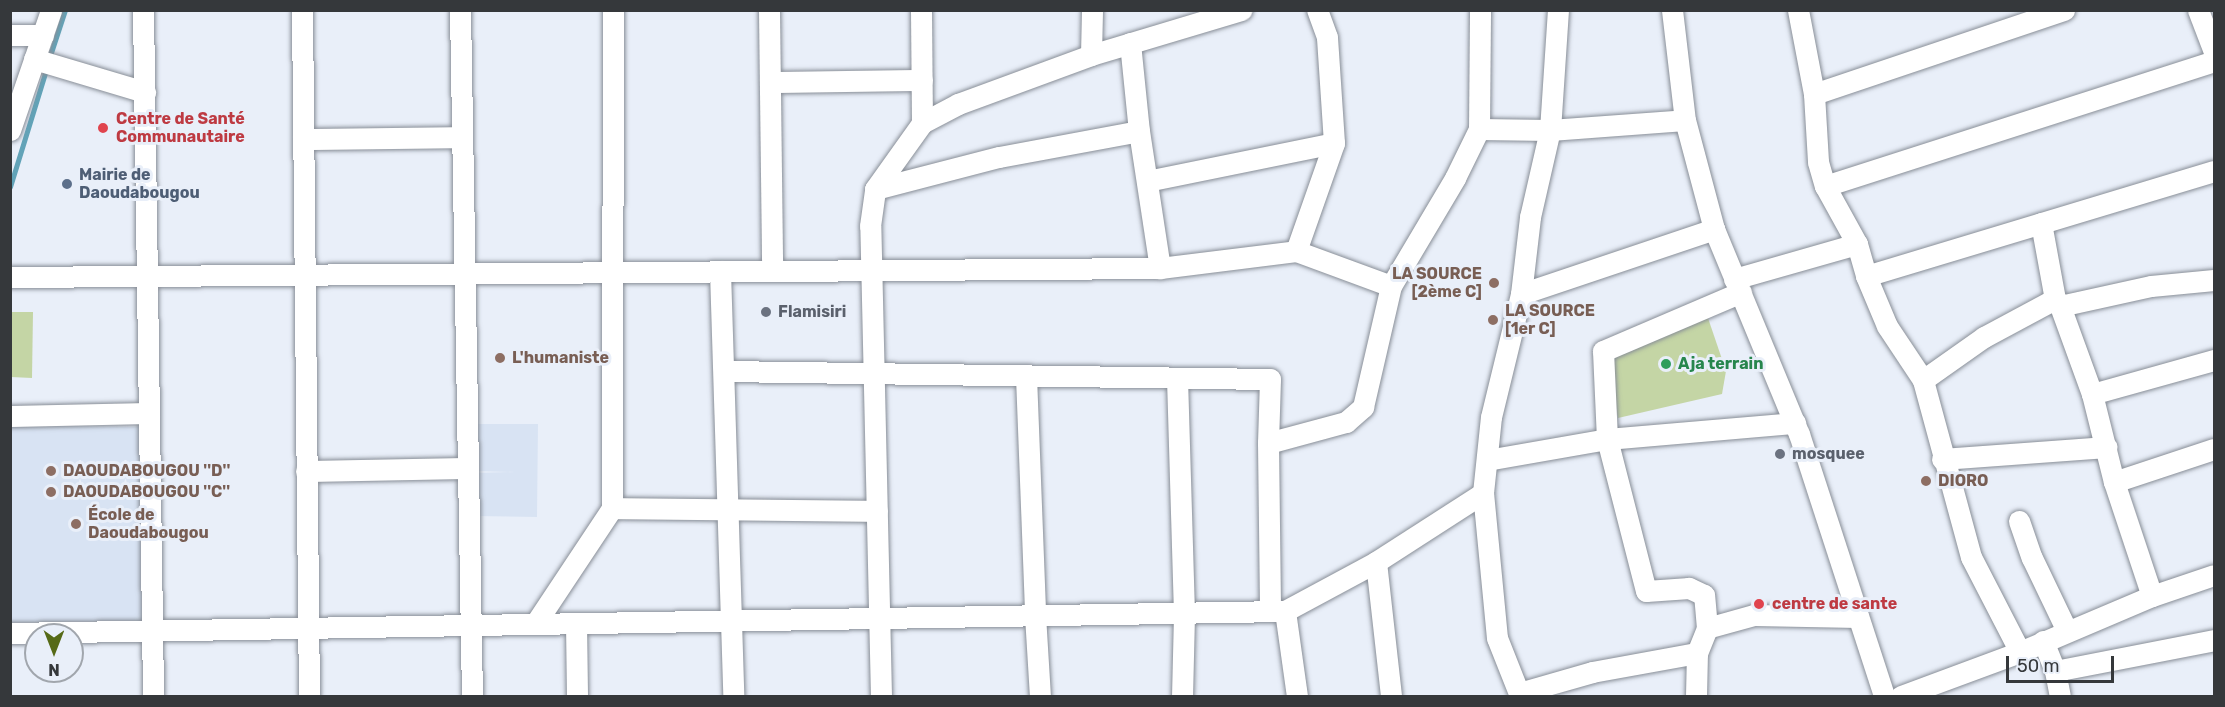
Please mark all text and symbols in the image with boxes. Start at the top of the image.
place label: Centre de Santé Communautaire [116,109,245,147]
marker: Centre de Santé Communautaire [94,119,112,137]
place label: Mairie de Daoudabougou [79,165,200,203]
marker: Mairie de Daoudabougou [60,177,74,191]
place label: LA SOURCE [2ème C] [1392,264,1482,302]
marker: LA SOURCE [2ème C] [1487,276,1501,290]
place label: LA SOURCE [1er C] [1505,301,1595,339]
place label: Flamisiri [778,302,846,322]
marker: Flamisiri [759,305,773,319]
marker: LA SOURCE [1er C] [1486,313,1500,327]
place label: L'humaniste [512,348,609,368]
marker: L'humaniste [493,351,507,365]
place label: Aja terrain [1678,354,1764,374]
marker: Aja terrain [1659,357,1673,371]
place label: mosquee [1792,444,1865,464]
marker: mosquee [1773,447,1787,461]
place label: DAOUDABOUGOU ''D'' [63,461,230,481]
marker: DAOUDABOUGOU ''D'' [44,464,58,478]
place label: DIORO [1938,471,1988,491]
marker: DIORO [1919,474,1933,488]
place label: DAOUDABOUGOU ''C'' [63,482,230,502]
marker: DAOUDABOUGOU ''C'' [44,485,58,499]
place label: École de Daoudabougou [88,505,209,543]
marker: École de Daoudabougou [69,517,83,531]
place label: centre de sante [1772,594,1897,614]
marker: centre de sante [1750,595,1768,613]
north arrow [24,623,84,683]
scale bar [2009,644,2117,682]
text: 50 m [2017,655,2060,677]
text: N [48,660,60,679]

